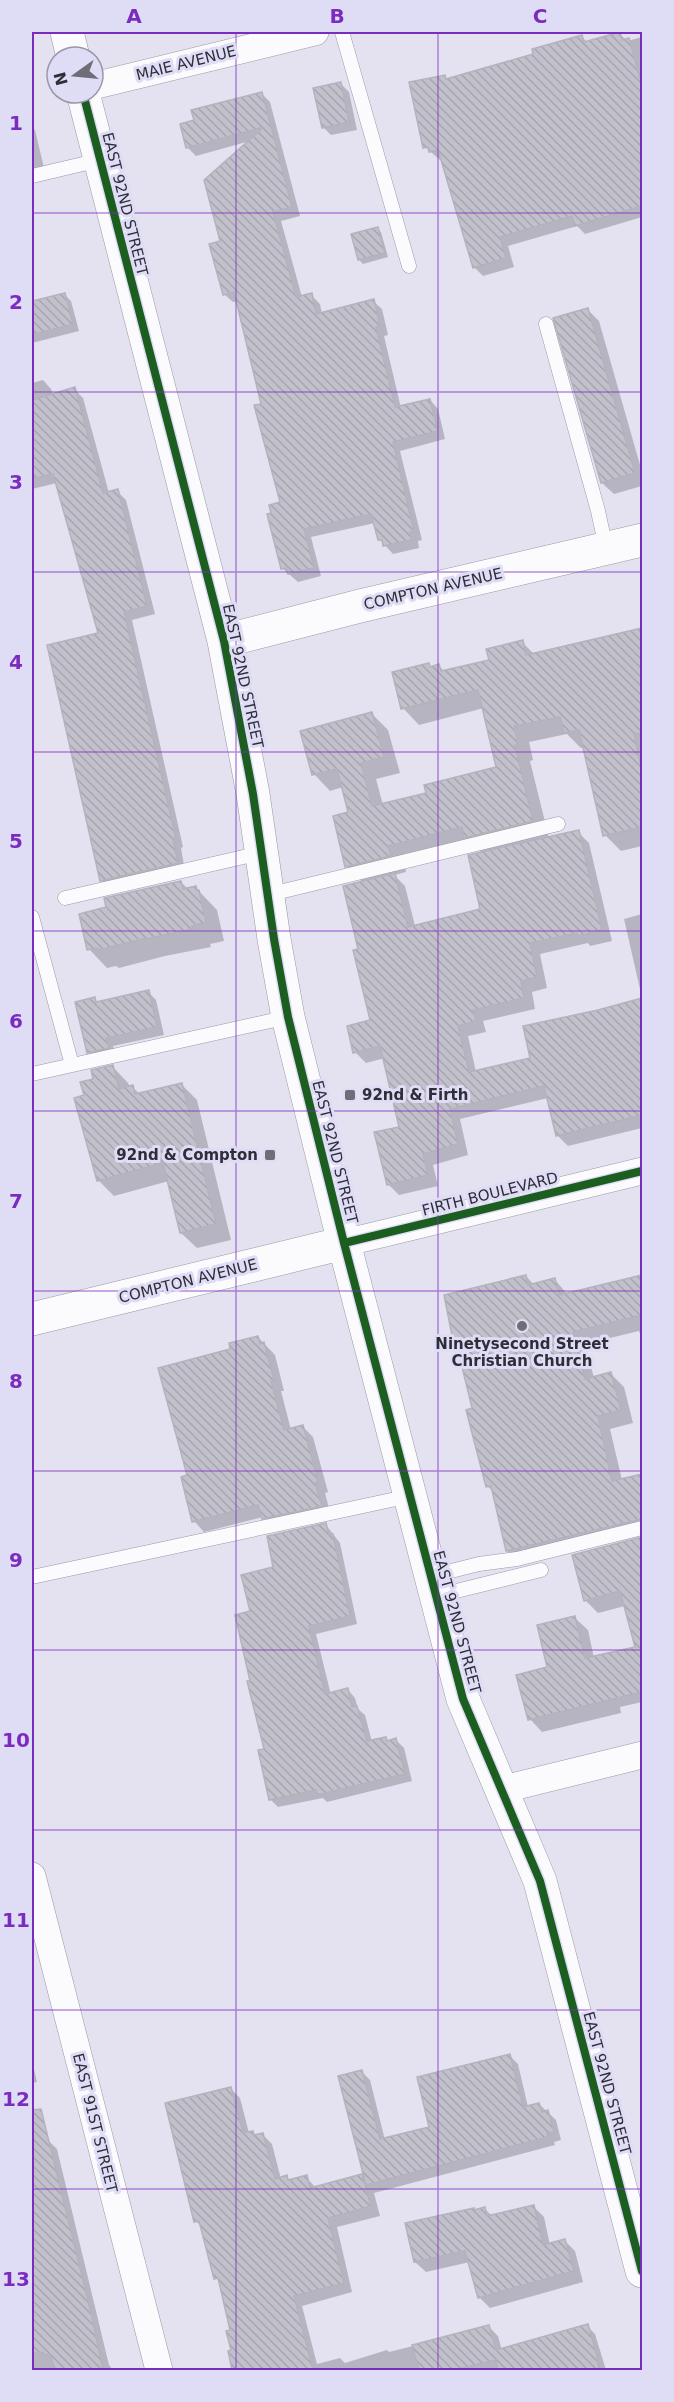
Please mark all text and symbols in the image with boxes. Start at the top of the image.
text: A [126,4,142,28]
text: B [329,4,345,28]
text: C [533,4,547,28]
street label: MAIE AVENUE [134,42,238,84]
north arrow [45,45,105,105]
text: N [50,70,72,88]
text: 1 [9,111,23,135]
street label: EAST 92ND STREET [98,130,152,278]
text: 2 [9,290,23,314]
text: 3 [9,470,23,494]
street label: COMPTON AVENUE [362,564,504,614]
street label: EAST 92ND STREET [219,602,267,751]
text: 4 [9,650,23,674]
text: 5 [9,829,23,853]
text: 6 [9,1009,23,1033]
street label: EAST 92ND STREET [308,1078,362,1226]
place label: 92nd & Firth [362,1086,468,1104]
marker: 92nd & Firth [343,1088,357,1102]
place label: 92nd & Compton [116,1146,258,1164]
marker: 92nd & Compton [263,1148,277,1162]
street label: FIRTH BOULEVARD [420,1168,560,1220]
text: 7 [9,1189,23,1213]
street label: COMPTON AVENUE [117,1255,259,1307]
marker: Ninetysecond Street Christian Church [515,1319,529,1333]
place label: Ninetysecond Street Christian Church [435,1335,609,1370]
text: 8 [9,1369,23,1393]
text: 9 [9,1548,23,1572]
street label: EAST 92ND STREET [429,1549,485,1696]
text: 10 [2,1728,30,1752]
text: 11 [2,1908,30,1932]
street label: EAST 92ND STREET [579,2010,635,2157]
street label: EAST 91ST STREET [69,2051,121,2195]
text: 12 [2,2087,30,2111]
text: 13 [2,2267,30,2291]

